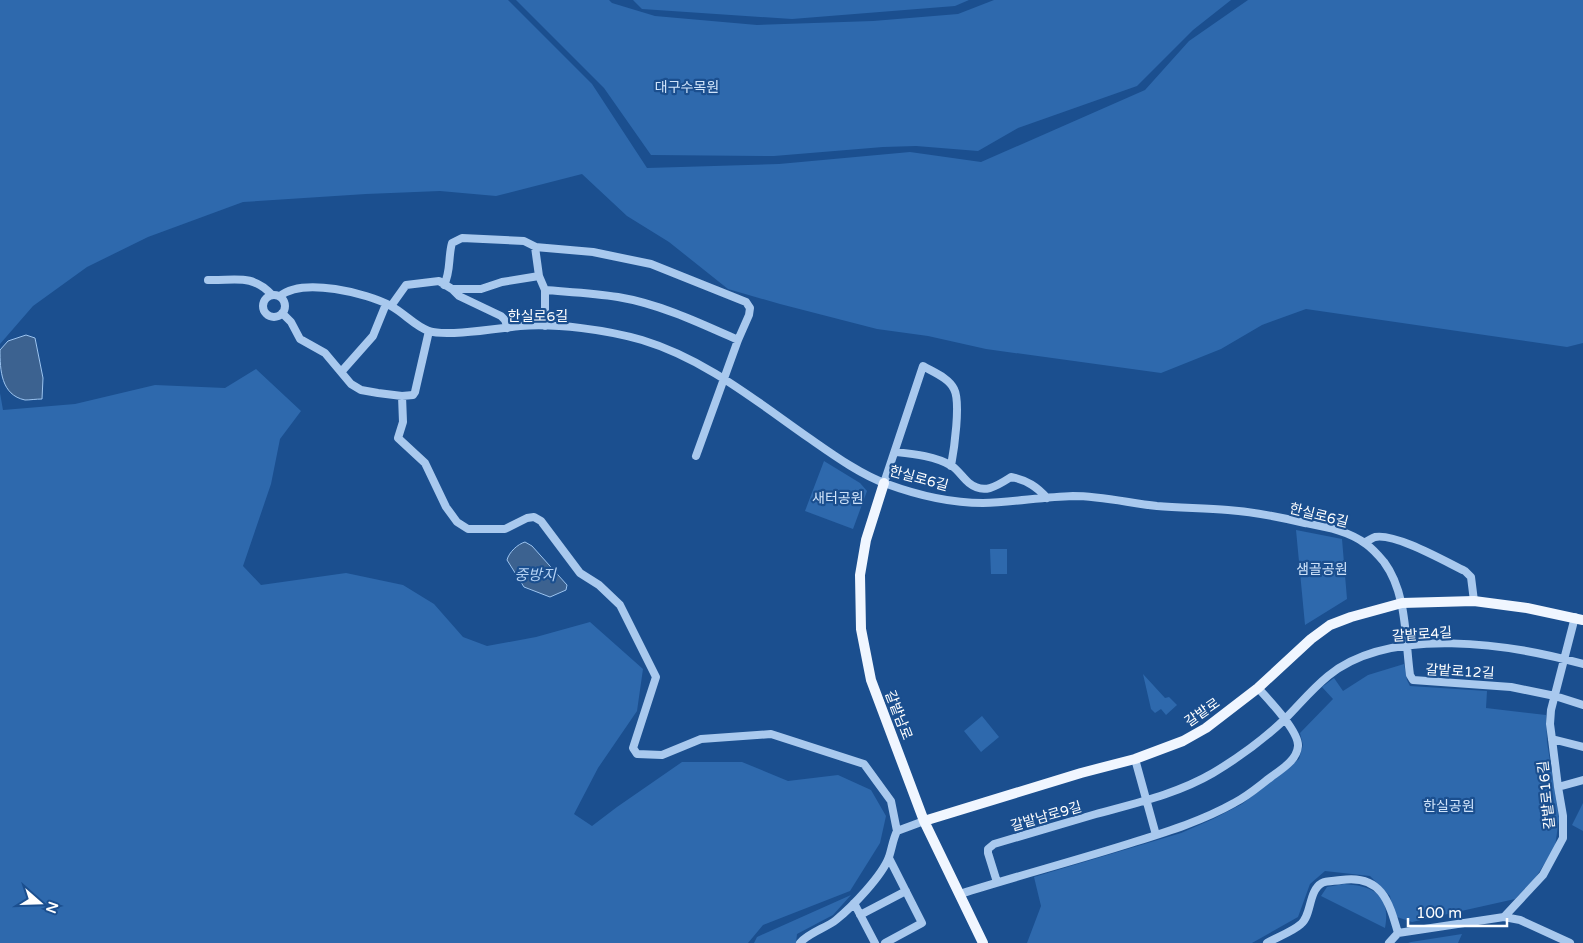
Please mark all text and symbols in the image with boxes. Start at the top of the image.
park label: 대구수목원 [655,79,719,96]
street label: 한실로6길 [508,308,568,325]
street label: 한실로6길 [888,462,950,494]
park label: 새터공원 [812,490,864,507]
street label: 한실로6길 [1288,500,1350,531]
park label: 샘골공원 [1296,561,1348,578]
water label: 중방지 [514,566,557,584]
street label: 갈밭로4길 [1391,624,1453,645]
street label: 갈밭로12길 [1425,661,1495,682]
street label: 갈밭남로 [881,688,916,742]
street label: 갈밭로 [1182,694,1223,730]
street label: 갈밭로16길 [1534,760,1559,830]
street label: 갈밭남로9길 [1009,798,1084,835]
park label: 한실공원 [1423,798,1475,815]
north arrow [15,878,65,928]
scale bar [1408,896,1507,928]
text: N [42,899,62,915]
text: 100 m [1416,904,1462,922]

